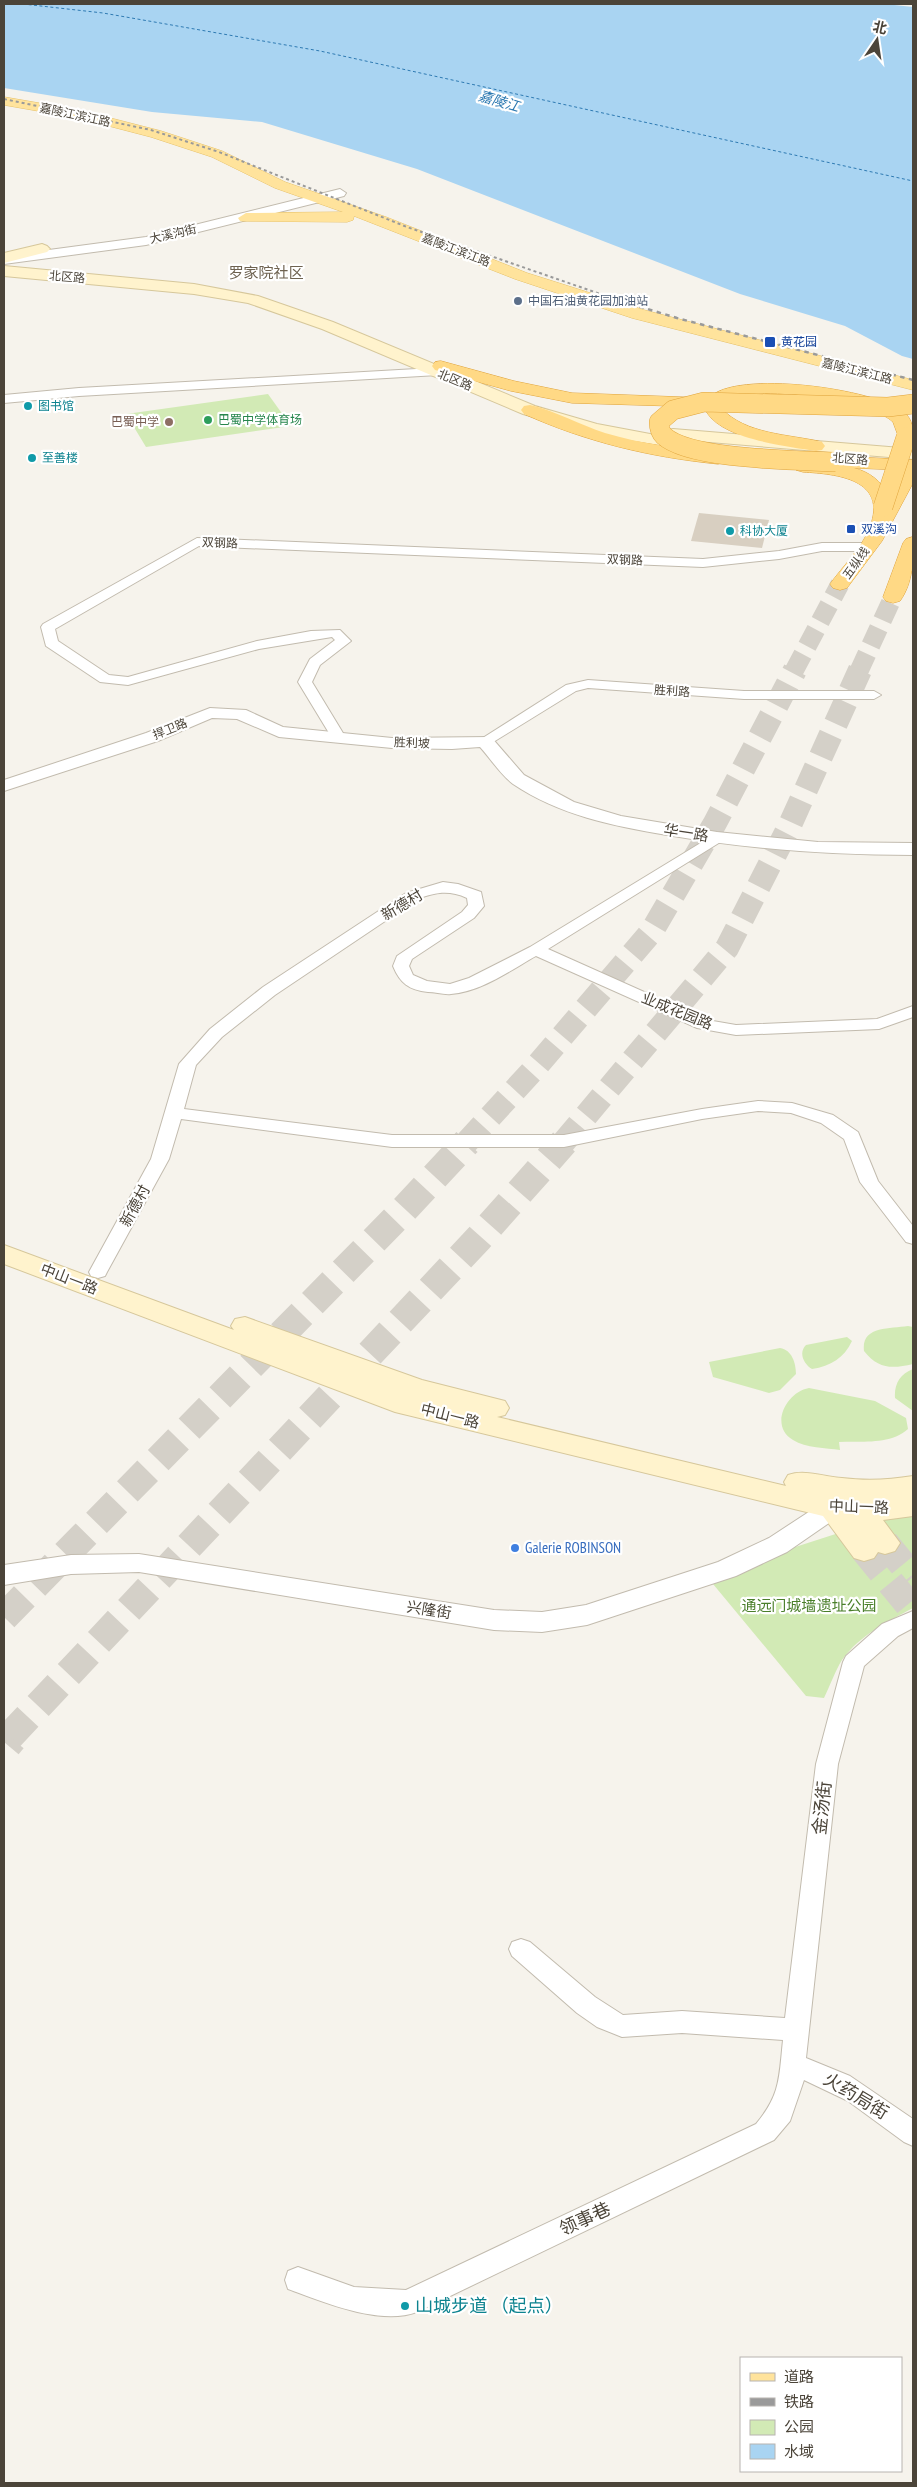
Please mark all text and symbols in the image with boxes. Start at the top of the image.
north arrow [852,15,902,65]
text: 北 [871,17,889,38]
water label: 嘉陵江 [476,87,524,116]
street label: 嘉陵江滨江路 [38,100,112,129]
street label: 大溪沟街 [148,221,198,246]
street label: 嘉陵江滨江路 [420,230,492,269]
district label: 罗家院社区 [228,263,304,282]
street label: 北区路 [48,267,86,286]
place label: 中国石油黄花园加油站 [528,293,648,308]
marker: 中国石油黄花园加油站 [512,295,524,307]
place label: 黄花园 [781,334,817,349]
marker: 黄花园 [763,335,777,349]
street label: 嘉陵江滨江路 [820,355,894,387]
street label: 北区路 [436,366,475,393]
place label: 图书馆 [38,398,74,413]
marker: 图书馆 [22,400,34,412]
place label: 巴蜀中学体育场 [218,412,302,427]
place label: 巴蜀中学 [111,414,159,429]
marker: 巴蜀中学体育场 [202,414,214,426]
marker: 巴蜀中学 [163,416,175,428]
street label: 北区路 [831,449,869,468]
place label: 至善楼 [42,450,78,465]
marker: 至善楼 [26,452,38,464]
place label: 双溪沟 [861,521,897,536]
place label: 科协大厦 [740,523,788,538]
marker: 双溪沟 [845,523,857,535]
marker: 科协大厦 [724,525,736,537]
street label: 双钢路 [202,534,238,551]
street label: 五纵线 [839,544,872,582]
street label: 双钢路 [607,551,643,568]
street label: 胜利路 [654,682,691,699]
street label: 捍卫路 [150,715,189,742]
street label: 胜利坡 [394,734,430,751]
street label: 华一路 [662,820,710,845]
street label: 新德村 [378,885,426,924]
street label: 业成花园路 [639,988,716,1033]
street label: 新德村 [115,1181,154,1230]
street label: 中山一路 [38,1259,101,1298]
street label: 中山一路 [419,1399,482,1432]
street label: 中山一路 [829,1496,889,1517]
place label: Galerie ROBINSON [525,1538,621,1557]
marker: Galerie ROBINSON [509,1542,521,1554]
park label: 通远门城墙遗址公园 [741,1596,877,1615]
street label: 兴隆街 [405,1597,453,1622]
street label: 金汤街 [807,1780,836,1836]
street label: 火药局街 [819,2067,893,2124]
street label: 领事巷 [555,2197,614,2240]
place label: 山城步道 （起点） [415,2294,563,2317]
marker: 山城步道 （起点） [399,2300,411,2312]
legend [740,2357,902,2472]
text: 道路 [784,2367,814,2386]
text: 铁路 [784,2392,814,2411]
text: 公园 [784,2417,814,2436]
text: 水域 [784,2442,814,2461]

